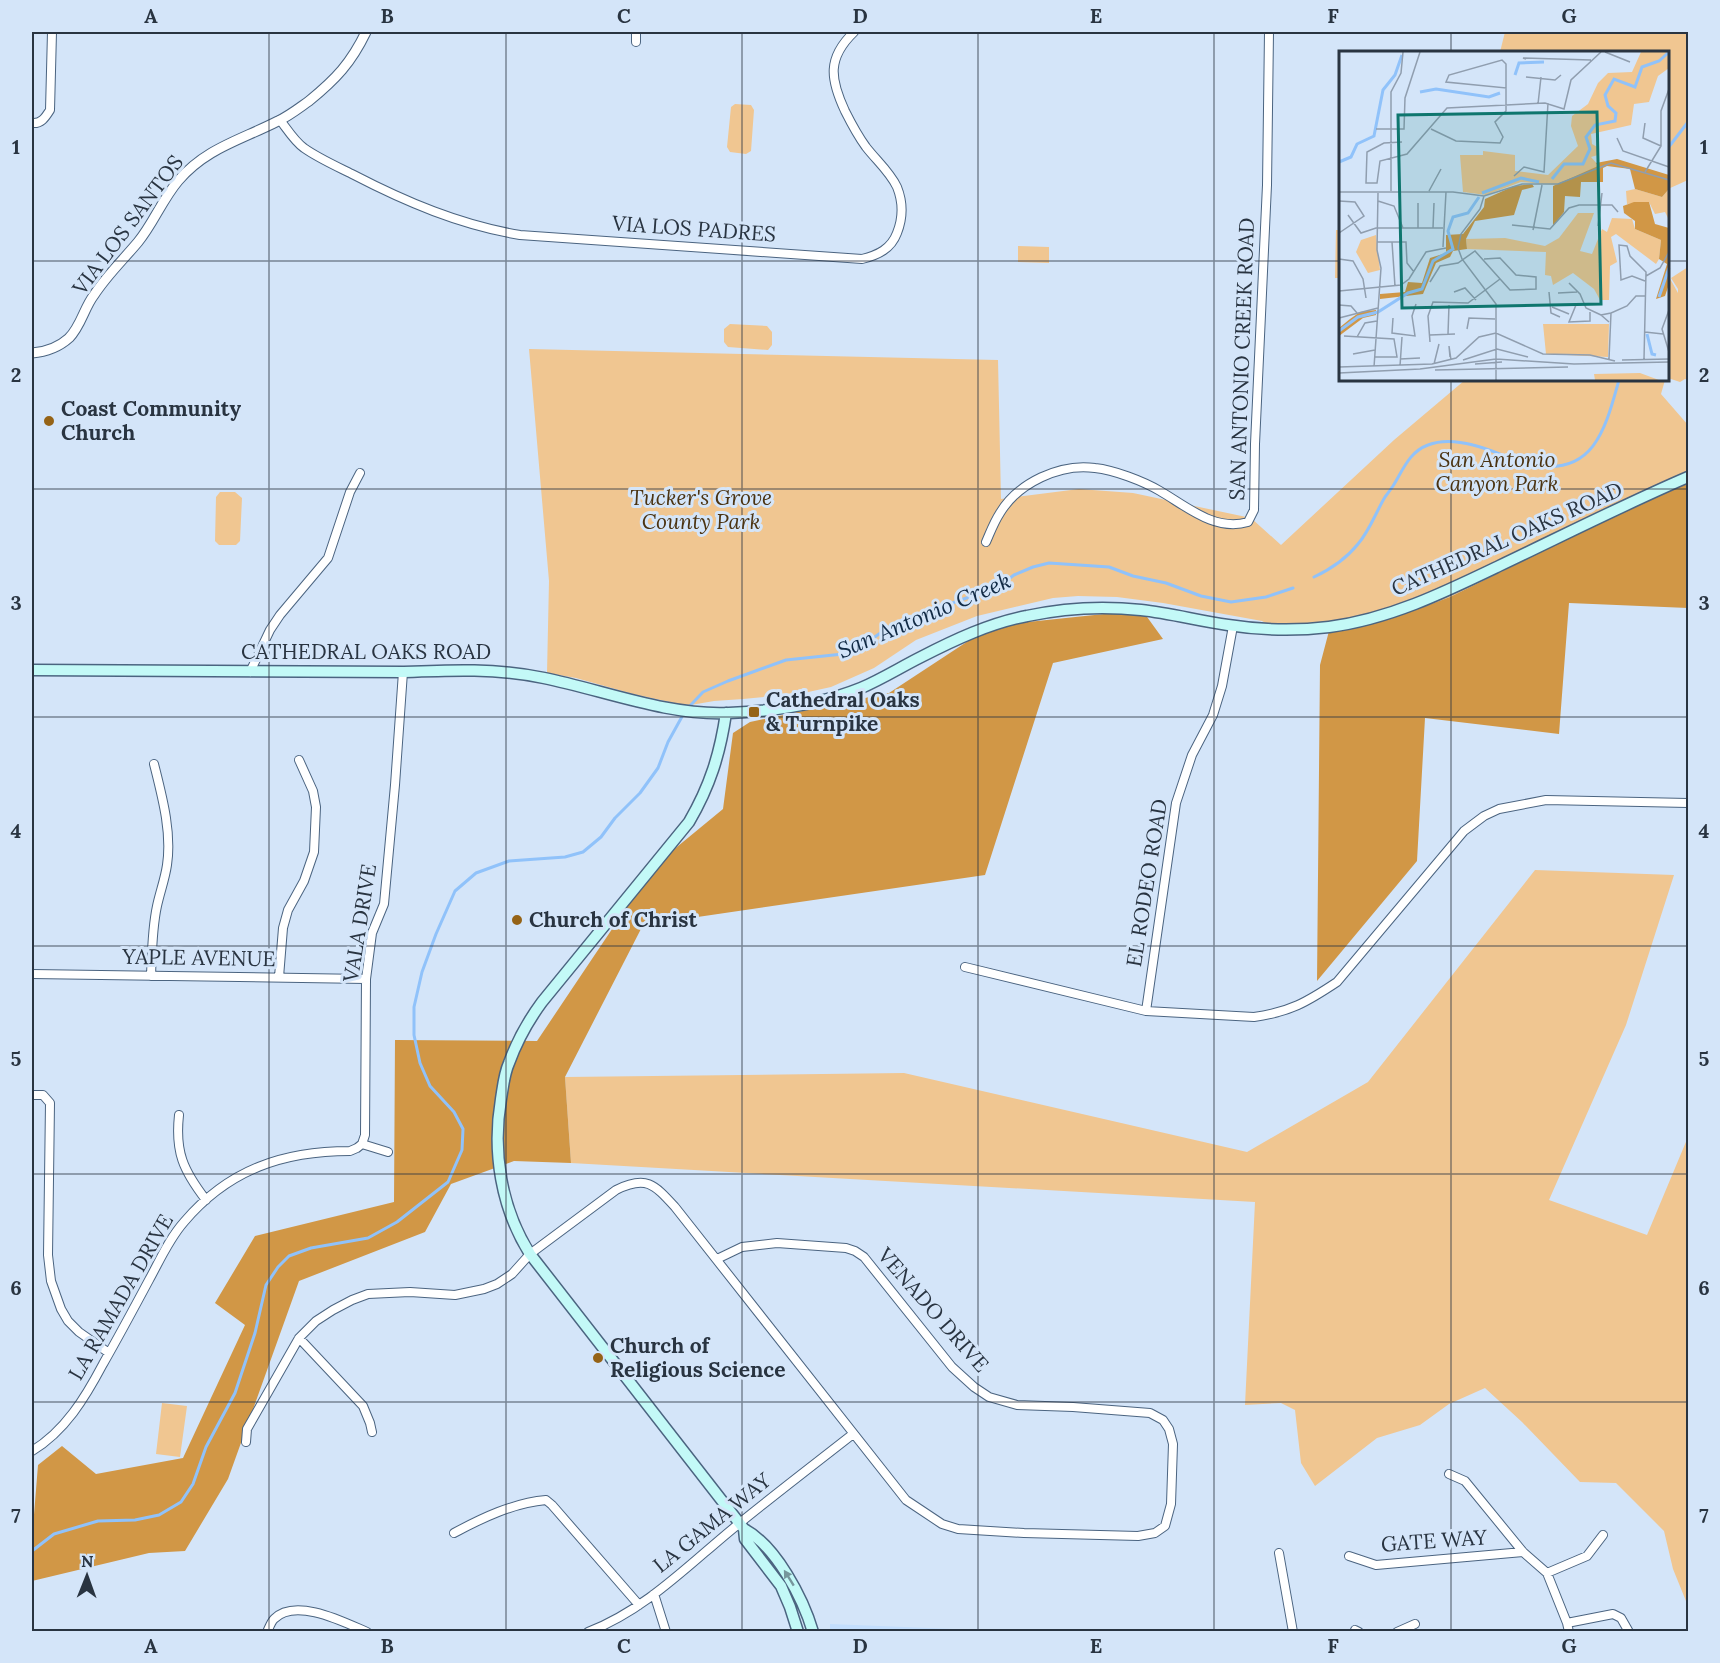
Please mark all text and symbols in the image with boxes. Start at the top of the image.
text: A [144,3,158,28]
text: B [380,3,394,28]
text: C [617,3,631,28]
text: D [852,3,868,28]
text: E [1090,3,1102,28]
text: F [1327,3,1339,28]
text: G [1561,3,1577,28]
inset map [1339,51,1669,381]
text: 1 [12,134,20,159]
text: 1 [1700,134,1708,159]
street label: VIA LOS SANTOS [66,149,189,301]
street label: VIA LOS PADRES [610,209,777,248]
street label: SAN ANTONIO CREEK ROAD [1223,217,1260,501]
text: 2 [11,362,21,387]
text: 2 [1699,362,1709,387]
place label: Coast Community Church [61,395,241,446]
marker: Coast Community Church [42,414,56,428]
park label: San Antonio Canyon Park [1435,446,1559,497]
street label: CATHEDRAL OAKS ROAD [1387,475,1627,602]
park label: Tucker's Grove County Park [630,484,772,535]
water label: San Antonio Creek [833,566,1015,664]
text: 3 [10,590,22,615]
text: 3 [1698,590,1710,615]
street label: CATHEDRAL OAKS ROAD [241,638,491,665]
place label: Cathedral Oaks & Turnpike [766,686,920,737]
marker: Cathedral Oaks & Turnpike [747,705,761,719]
street label: EL RODEO ROAD [1120,797,1173,969]
text: 4 [11,818,22,843]
text: 4 [1699,818,1710,843]
street label: VALA DRIVE [337,862,382,985]
place label: Church of Christ [529,906,697,933]
marker: Church of Christ [510,913,524,927]
street label: YAPLE AVENUE [121,943,276,972]
text: 5 [11,1046,22,1071]
text: 5 [1699,1046,1710,1071]
street label: LA RAMADA DRIVE [62,1209,179,1385]
street label: VENADO DRIVE [871,1241,995,1377]
text: 6 [10,1275,22,1300]
text: 6 [1698,1275,1710,1300]
place label: Church of Religious Science [610,1332,786,1383]
marker: Church of Religious Science [591,1351,605,1365]
street label: LA GAMA WAY [647,1466,777,1578]
text: 7 [11,1503,21,1528]
text: 7 [1699,1503,1709,1528]
street label: GATE WAY [1380,1523,1489,1558]
north arrow [57,1546,117,1606]
text: N [81,1551,94,1571]
one-way arrow [783,1570,794,1587]
text: A [144,1633,158,1658]
text: B [380,1633,394,1658]
text: C [617,1633,631,1658]
text: D [852,1633,868,1658]
text: E [1090,1633,1102,1658]
text: F [1327,1633,1339,1658]
text: G [1561,1633,1577,1658]

